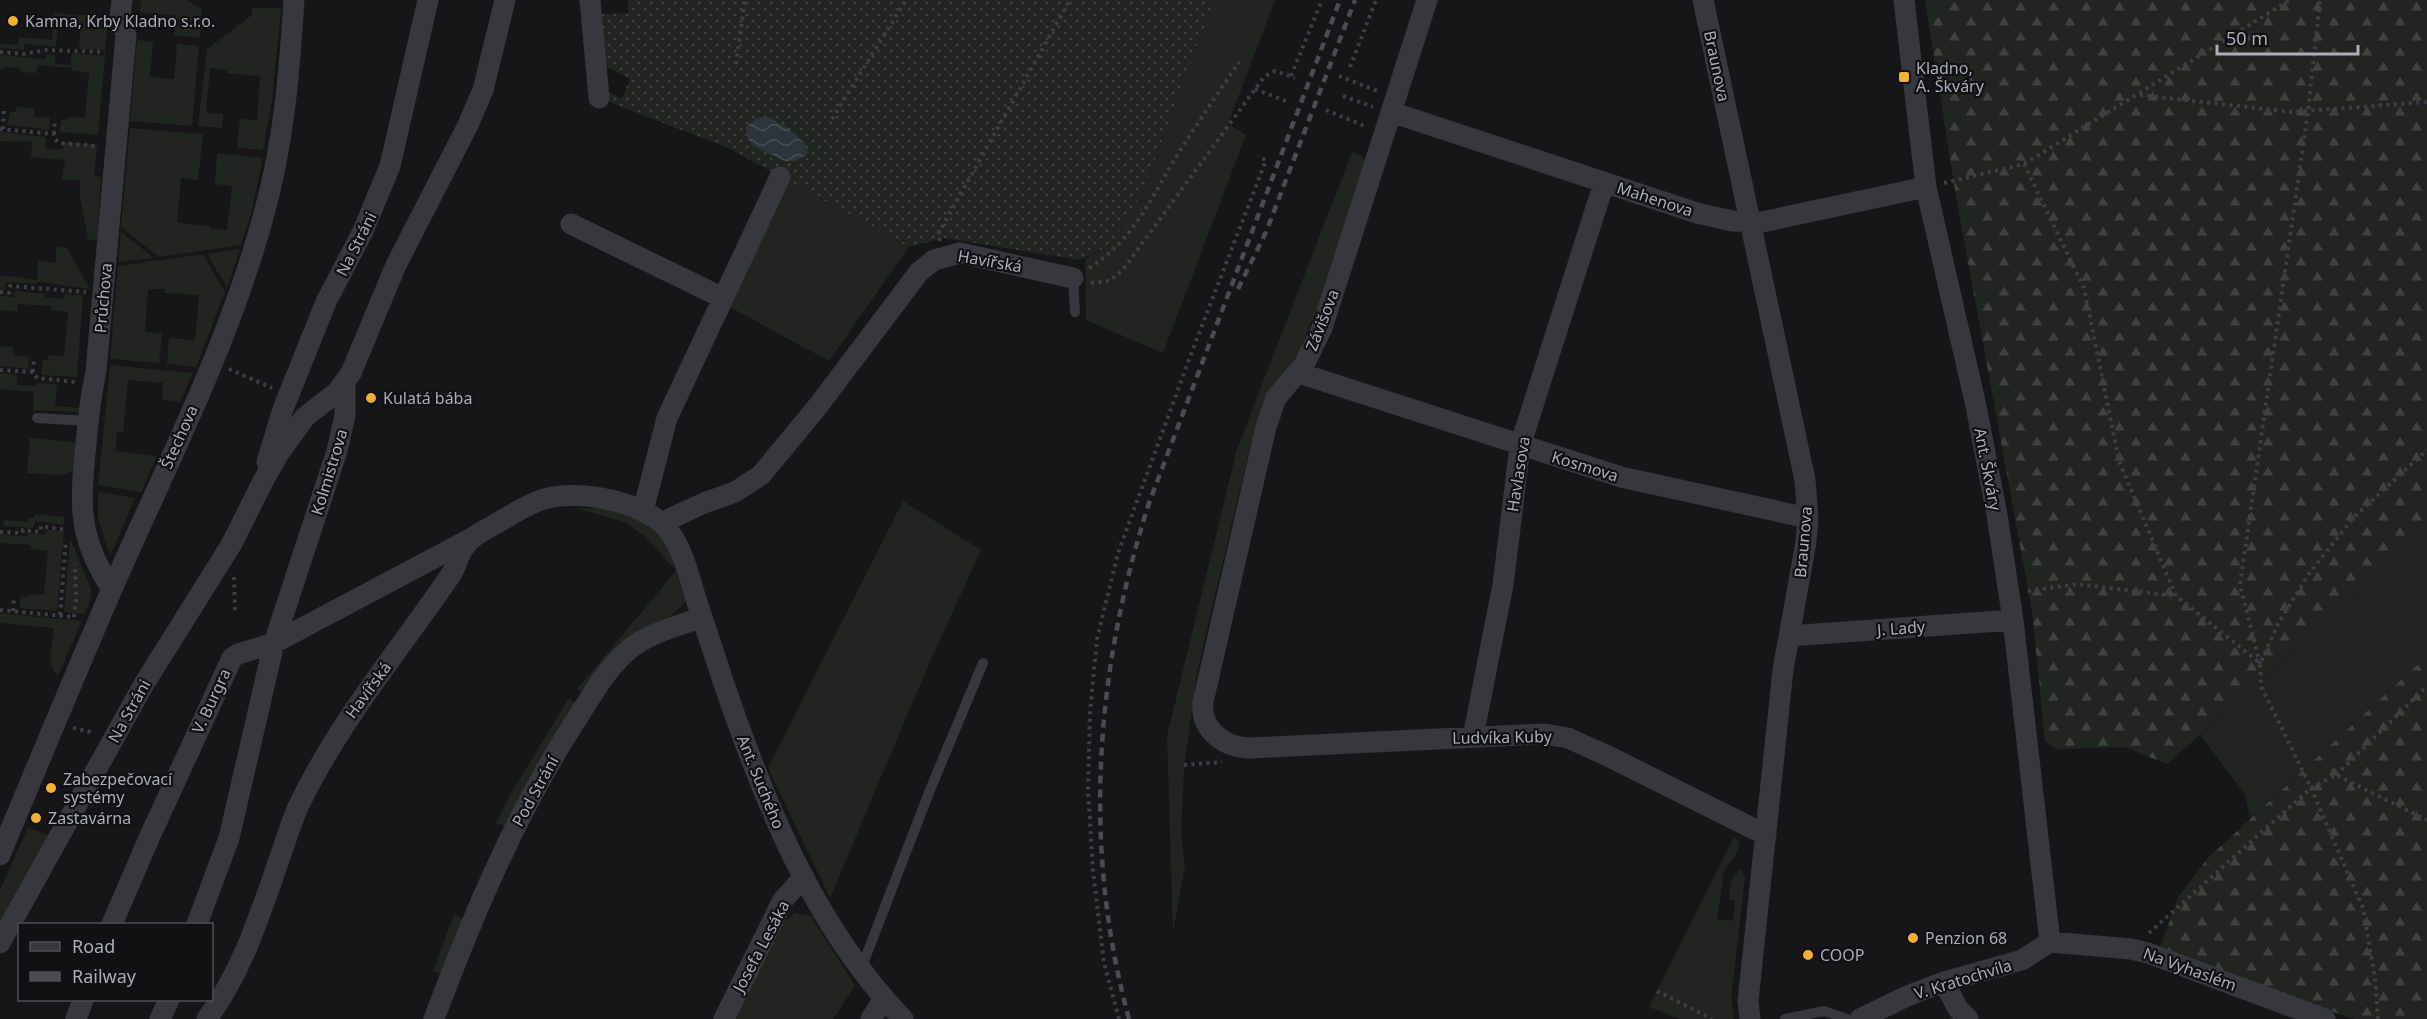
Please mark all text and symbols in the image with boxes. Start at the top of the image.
place label: Kamna, Krby Kladno s.r.o. [25,10,215,32]
marker: Kamna, Krby Kladno s.r.o. [6,14,20,28]
scale bar [2217,18,2358,56]
text: 50 m [2226,26,2268,50]
street label: Braunova [1699,29,1735,103]
place label: Kladno, A. Škváry [1916,57,1985,97]
marker: Kladno, A. Škváry [1897,70,1911,84]
street label: Mahenova [1614,176,1696,222]
street label: Na Stráni [331,208,381,280]
street label: Havířská [956,245,1024,277]
street label: Průchova [89,262,117,334]
street label: Závišova [1300,286,1344,354]
place label: Kulatá bába [383,387,472,409]
marker: Kulatá bába [364,391,378,405]
street label: Štechova [155,402,203,472]
street label: Kolmistrova [305,426,353,518]
street label: Ant. Škváry [1969,426,2007,513]
street label: Havlasova [1501,435,1535,513]
street label: Kosmova [1549,445,1621,487]
street label: Braunova [1789,505,1817,579]
street label: J. Lady [1874,615,1927,641]
street label: Havířská [340,657,396,723]
street label: V. Burgra [186,665,236,737]
street label: Na Stráni [103,675,155,747]
street label: Ludvíka Kuby [1452,725,1553,749]
street label: Ant. Suchého [732,732,790,832]
street label: Pod Strání [507,751,564,830]
place label: Zabezpečovací systémy [63,768,173,808]
marker: Zabezpečovací systémy [44,781,58,795]
place label: Zastavárna [48,807,131,829]
marker: Zastavárna [29,811,43,825]
street label: Josefa Lesáka [727,896,794,997]
legend [18,923,213,1001]
place label: Penzion 68 [1925,927,2007,949]
marker: Penzion 68 [1906,931,1920,945]
text: Road [72,934,115,958]
street label: Na Vyhaslém [2140,942,2240,996]
place label: COOP [1820,944,1864,966]
marker: COOP [1801,948,1815,962]
street label: V. Kratochvíla [1912,954,2014,1004]
text: Railway [72,964,137,988]

